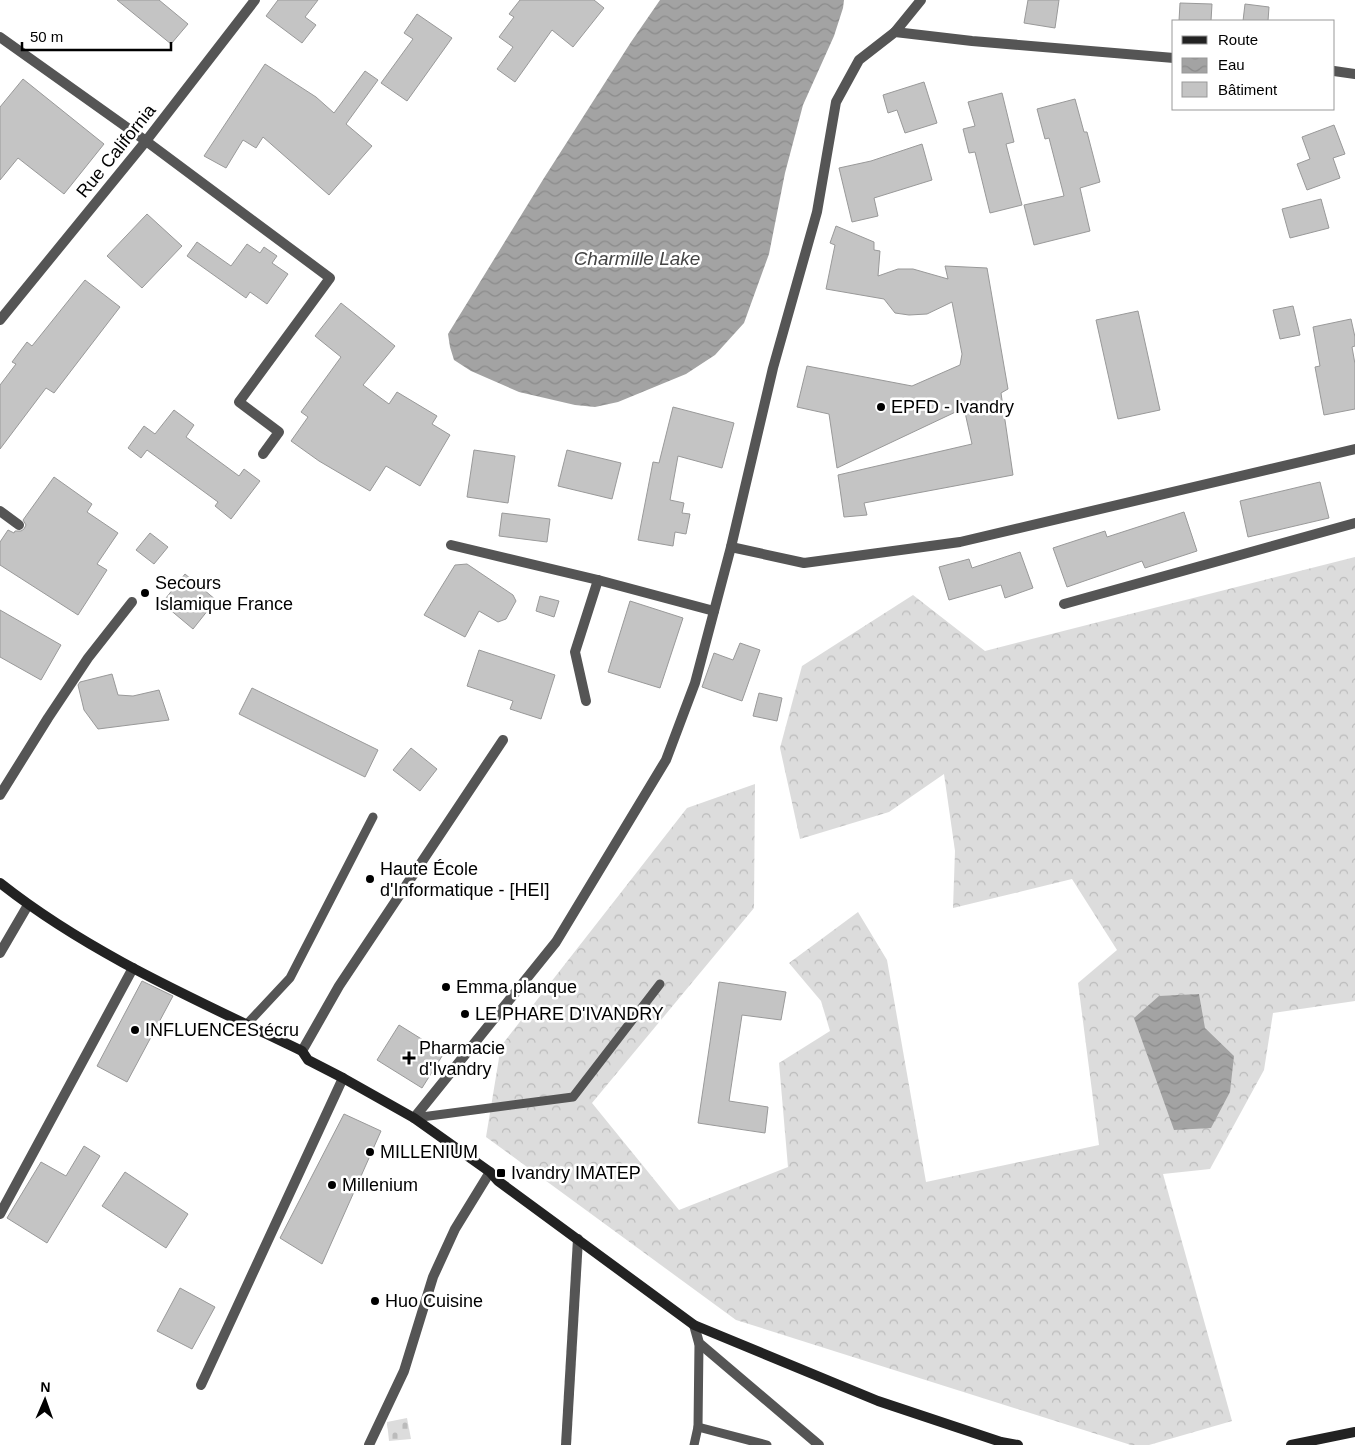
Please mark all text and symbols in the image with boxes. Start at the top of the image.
scale bar [22,20,171,52]
legend [1172,20,1335,110]
text: 50 m [30,28,63,45]
text: Route [1218,31,1258,48]
text: Eau [1218,56,1245,73]
text: Bâtiment [1218,81,1278,98]
street label: Rue California [72,100,160,202]
water label: Charmille Lake [574,248,700,269]
place label: EPFD - Ivandry [891,397,1014,417]
marker: EPFD - Ivandry [875,401,887,413]
place label: Secours Islamique France [155,573,293,614]
marker: Secours Islamique France [139,587,151,599]
place label: Haute École d'Informatique - [HEI] [380,859,550,900]
marker: Haute École d'Informatique - [HEI] [364,873,376,885]
place label: Emma planque [456,977,577,997]
marker: Emma planque [440,981,452,993]
place label: LE PHARE D'IVANDRY [475,1004,664,1024]
marker: LE PHARE D'IVANDRY [459,1008,471,1020]
place label: INFLUENCES écru [145,1020,299,1040]
marker: INFLUENCES écru [129,1024,141,1036]
place label: Pharmacie d'Ivandry [419,1038,505,1079]
marker: Pharmacie d'Ivandry [403,1052,415,1064]
place label: MILLENIUM [380,1142,478,1162]
marker: MILLENIUM [364,1146,376,1158]
place label: Ivandry IMATEP [511,1163,641,1183]
marker: Ivandry IMATEP [495,1167,507,1179]
place label: Millenium [342,1175,418,1195]
marker: Millenium [326,1179,338,1191]
place label: Huo Cuisine [385,1291,483,1311]
marker: Huo Cuisine [369,1295,381,1307]
north arrow [20,1375,70,1425]
text: N [40,1379,51,1395]

